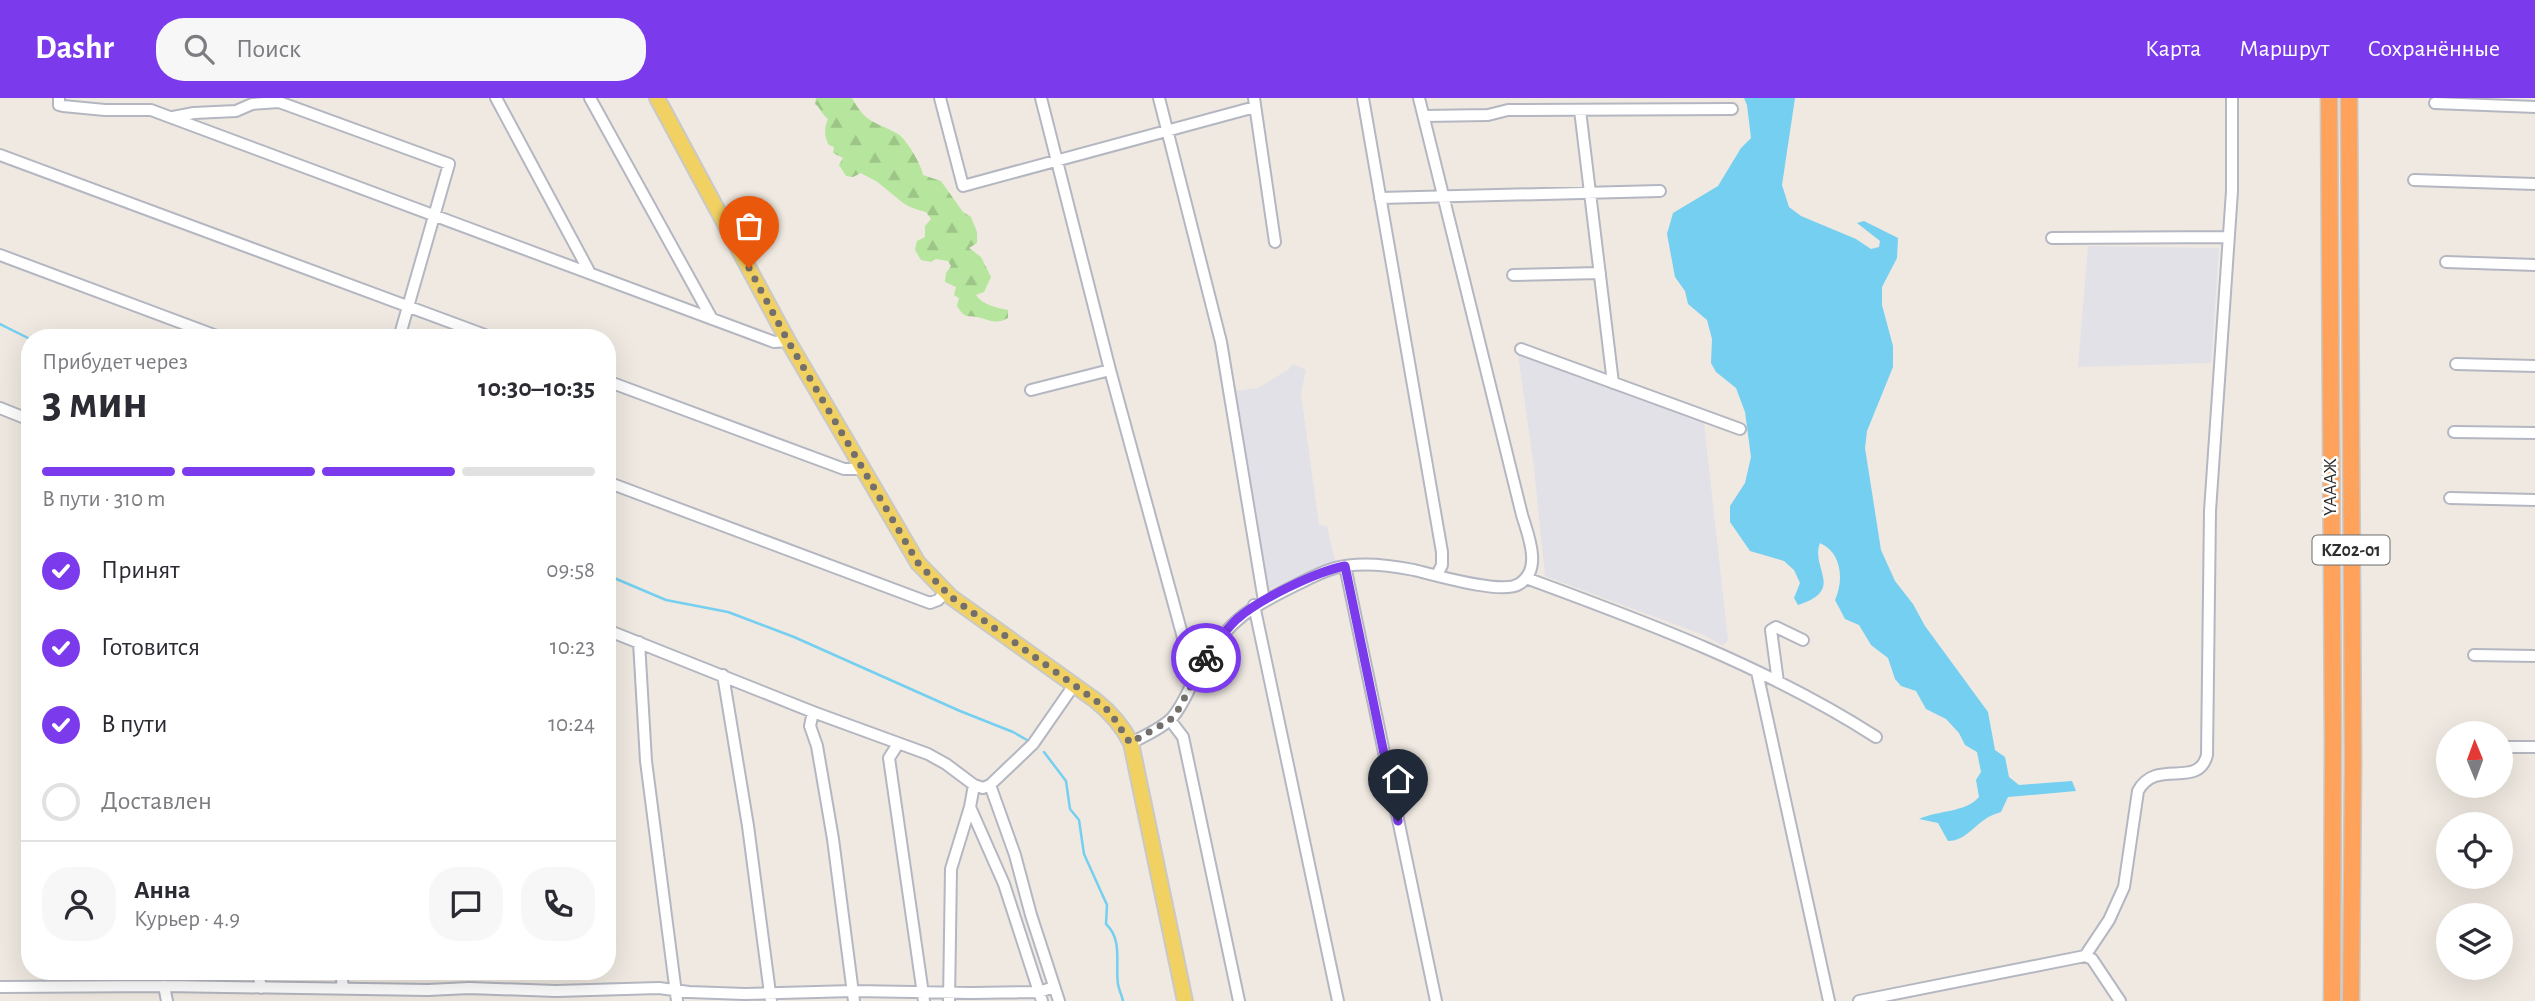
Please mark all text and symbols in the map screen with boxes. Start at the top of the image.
search box [156,18,646,81]
icon: search [180,30,218,68]
text: Dashr [35,32,114,65]
text: Поиск [236,36,301,62]
text: Карта [2145,37,2201,61]
text: Маршрут [2239,37,2329,61]
text: Сохранённые [2367,37,2500,61]
pin [719,196,779,268]
icon: bag [730,207,768,245]
text: Прибудет через [42,351,188,374]
text: 10:30–10:35 [478,375,595,401]
text: 3 мин [42,380,148,426]
street label: ҮАААЖ [2321,458,2340,516]
text: В пути · 310 m [42,488,165,511]
road number: KZ02-01 [2312,536,2390,564]
icon: check [42,552,80,590]
text: Принят [101,557,180,583]
text: 09:58 [546,559,595,582]
courier [1171,623,1241,693]
icon: check [42,629,80,667]
text: Готовится [101,634,200,660]
text: 10:23 [550,636,595,659]
icon: bike [1187,639,1225,677]
icon: check [42,706,80,744]
text: В пути [101,711,167,737]
text: 10:24 [548,713,595,736]
north arrow [2436,721,2513,798]
map controls [2436,721,2513,980]
pin [1368,749,1428,821]
icon: home [1379,760,1417,798]
text: Доставлен [101,788,212,814]
button: locate [2436,812,2513,889]
button: person [42,867,116,941]
button: chat [429,867,503,941]
button: phone [521,867,595,941]
text: Анна [134,877,190,903]
button: layers [2436,903,2513,980]
text: Курьер · 4.9 [134,908,240,931]

